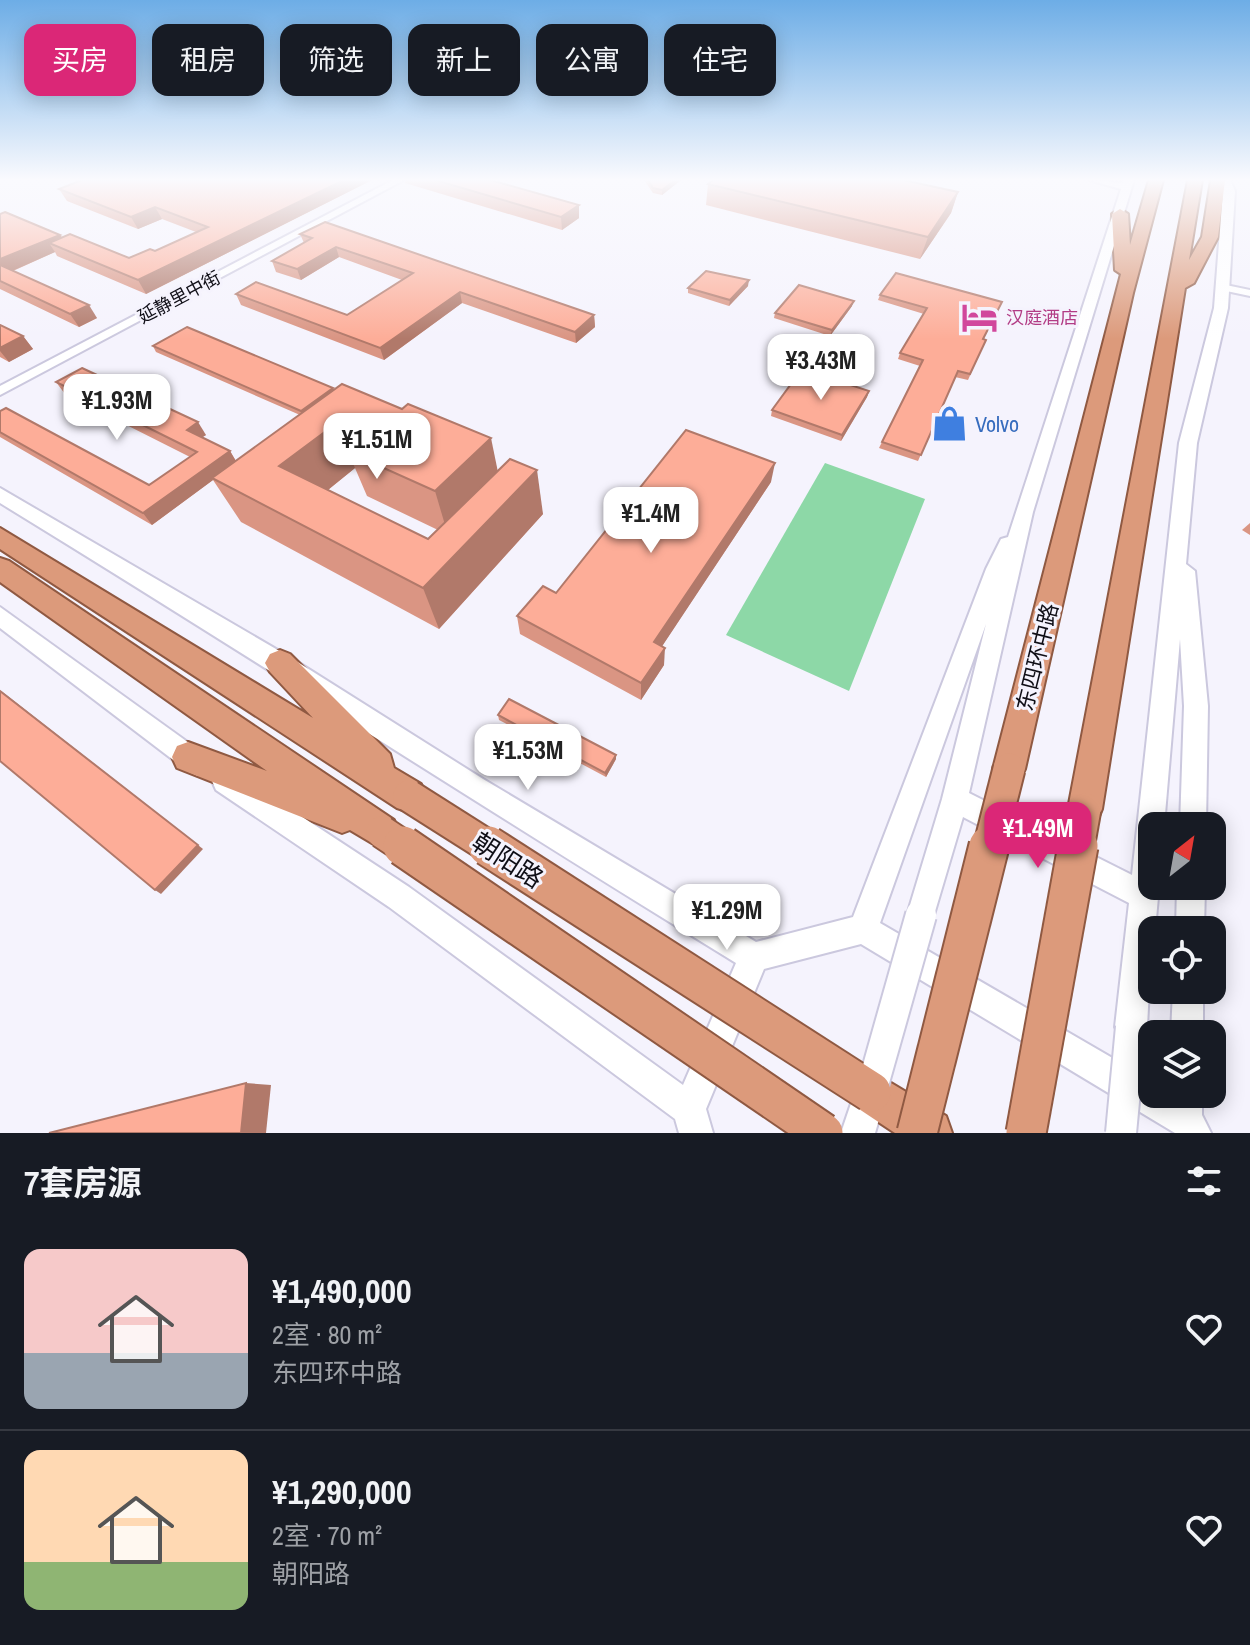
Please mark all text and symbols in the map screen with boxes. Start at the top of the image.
chip: 买房 [24,24,136,96]
chip: 租房 [152,24,264,96]
chip: 筛选 [280,24,392,96]
chip: 新上 [408,24,520,96]
chip: 公寓 [536,24,648,96]
chip: 住宅 [664,24,776,96]
street label: 延静里中街 [133,265,225,329]
hotel icon: 汉庭酒店 [961,298,999,336]
place label: 汉庭酒店 [1006,305,1078,330]
pin: ¥3.43M [756,334,886,402]
text: ¥3.43M [785,342,857,377]
pin: ¥1.93M [52,374,182,442]
text: ¥1.93M [81,382,153,417]
shop icon: Volvo [930,405,968,443]
place label: Volvo [975,409,1019,439]
pin: ¥1.51M [312,413,442,481]
text: ¥1.51M [341,421,413,456]
pin: ¥1.4M [595,487,707,555]
text: ¥1.4M [621,495,681,530]
street label: 东四环中路 [1009,600,1065,714]
pin: ¥1.53M [463,724,593,792]
text: ¥1.53M [492,732,564,767]
pin: ¥1.49M [973,802,1103,870]
text: ¥1.49M [1002,810,1074,845]
north arrow [1138,812,1226,900]
map controls [1138,812,1226,1108]
street label: 朝阳路 [466,824,550,896]
pin: ¥1.29M [662,884,792,952]
text: ¥1.29M [691,892,763,927]
button: locate [1138,916,1226,1004]
button: layers [1138,1020,1226,1108]
icon: filters [1182,1159,1226,1203]
text: 7套房源 [24,1160,142,1206]
text: ¥1,490,000 [272,1268,412,1314]
icon: home [88,1281,184,1377]
icon: heart [1182,1307,1226,1351]
text: 2室 · 80 m² [272,1317,382,1352]
text: 东四环中路 [272,1355,402,1390]
text: ¥1,290,000 [272,1469,412,1515]
icon: home [88,1482,184,1578]
icon: heart [1182,1508,1226,1552]
text: 2室 · 70 m² [272,1518,382,1553]
text: 朝阳路 [272,1556,350,1591]

